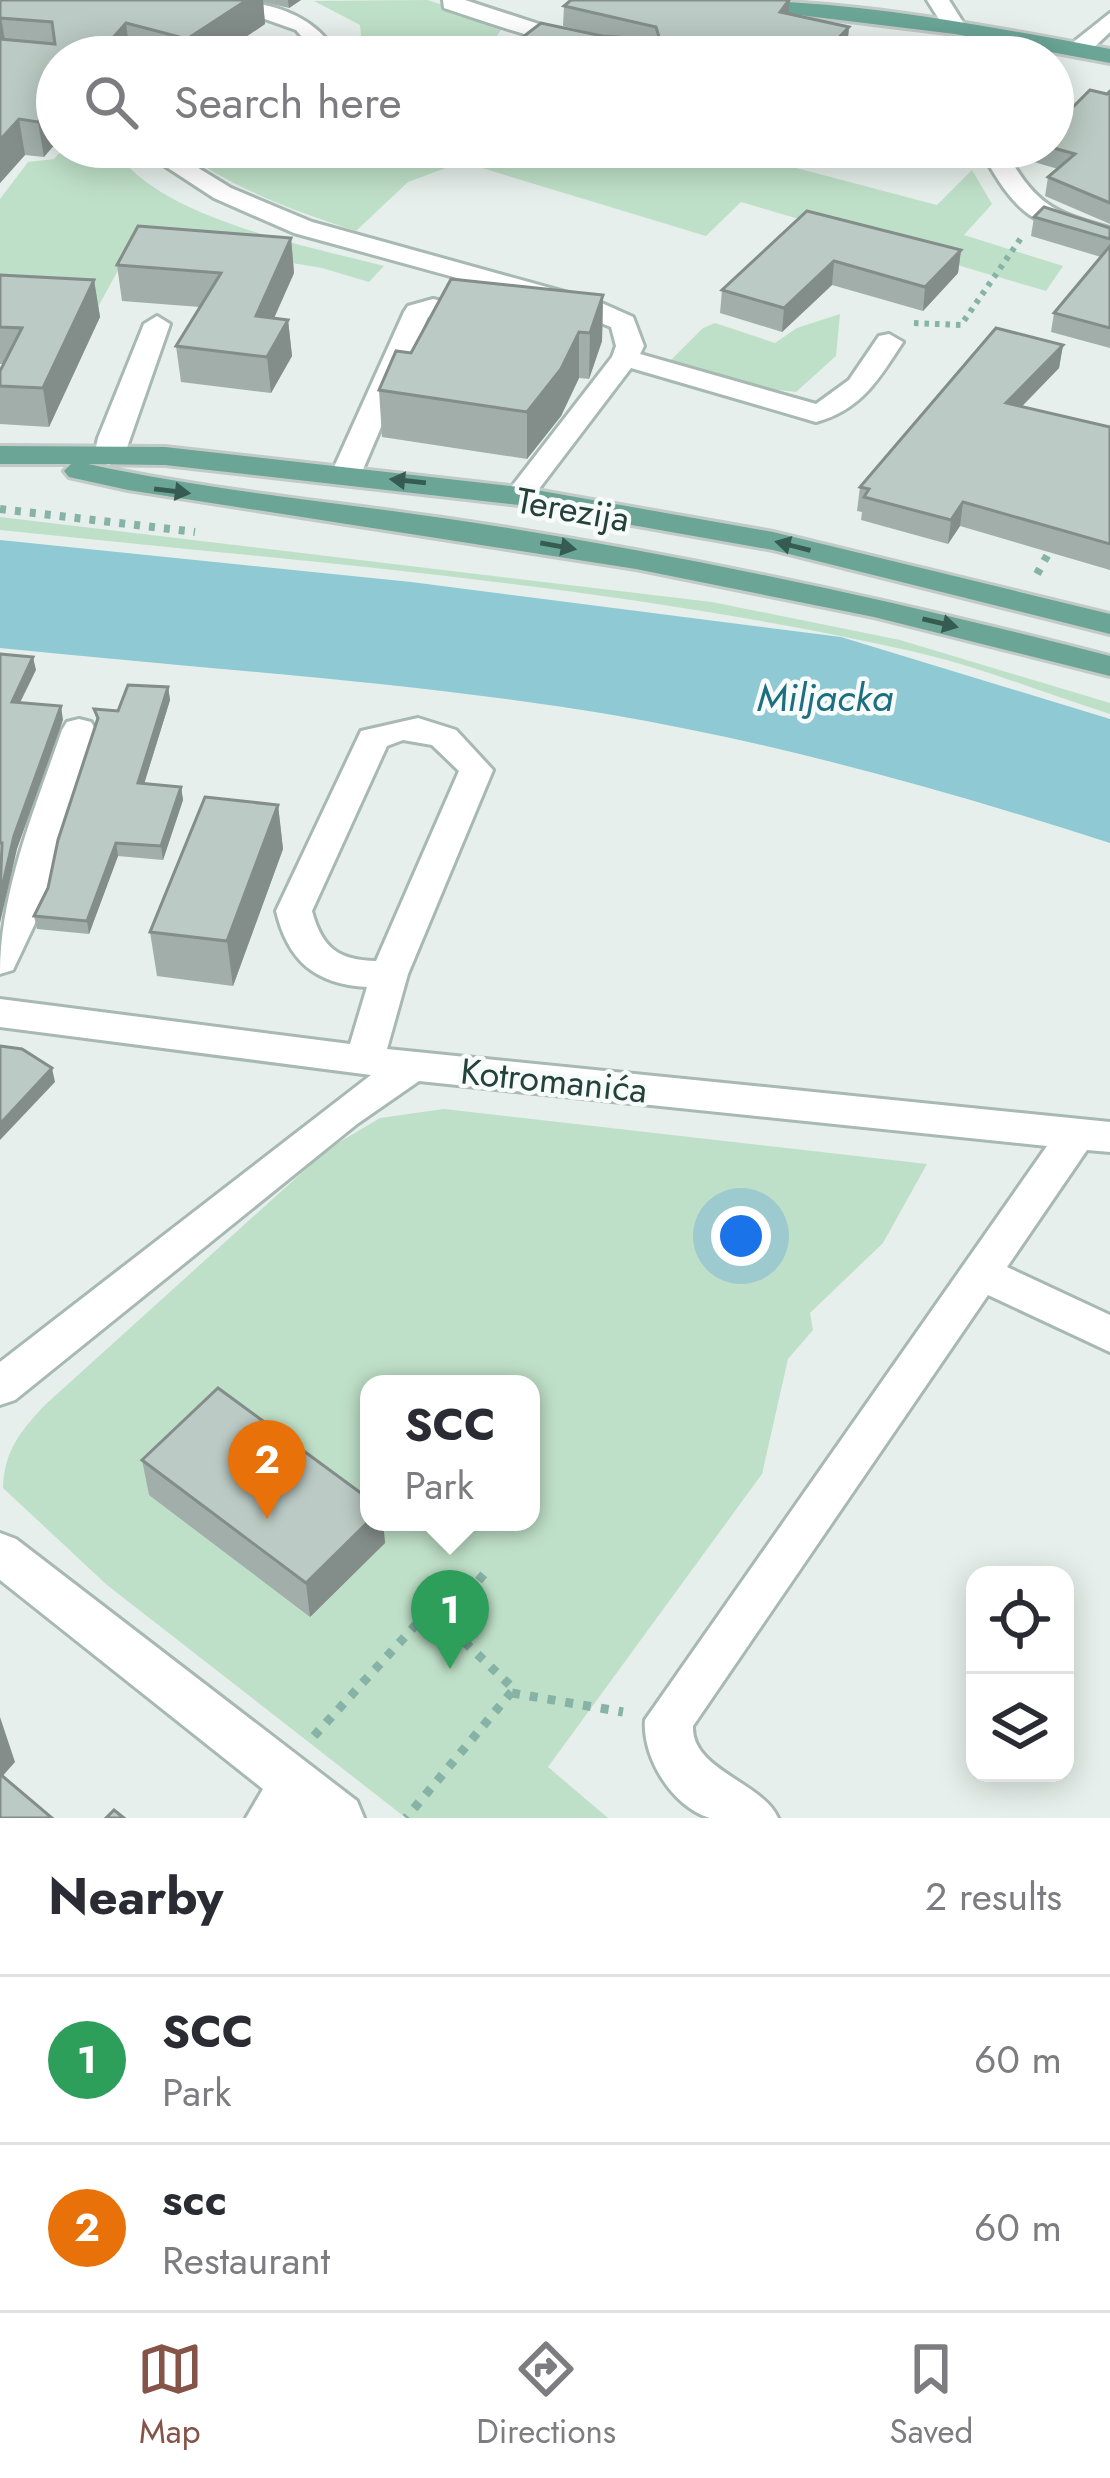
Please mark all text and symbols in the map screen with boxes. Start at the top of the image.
search box [36,36,1074,168]
icon: search [78,69,144,135]
text: Search here [174,70,402,135]
one-way arrow [389,471,426,490]
street label: Terezija [512,474,634,544]
one-way arrow [154,482,191,501]
one-way arrow [774,536,811,555]
one-way arrow [540,537,577,556]
one-way arrow [922,614,959,633]
water label: Miljacka [757,669,894,726]
street label: Kotromanića [458,1044,650,1116]
your location [711,1206,771,1266]
popup [360,1375,540,1531]
text: SCC [404,1392,496,1457]
pin: 2 [228,1420,306,1519]
text: Park [404,1457,474,1514]
map controls [966,1566,1074,1782]
button: locate [966,1566,1074,1674]
pin: 1 [411,1570,489,1669]
button: layers [966,1674,1074,1782]
text: Nearby [48,1859,223,1933]
text: 2 results [925,1868,1062,1925]
text: SCC [162,1999,253,2064]
text: 1 [77,2031,97,2088]
text: 60 m [974,2031,1062,2088]
text: Park [162,2064,232,2121]
text: scc [162,2167,227,2232]
text: 2 [74,2199,100,2256]
text: 60 m [974,2199,1062,2256]
text: Restaurant [162,2232,330,2289]
tab: Map [137,2336,203,2455]
tab: Directions [476,2336,616,2455]
tab: Saved [890,2336,973,2455]

